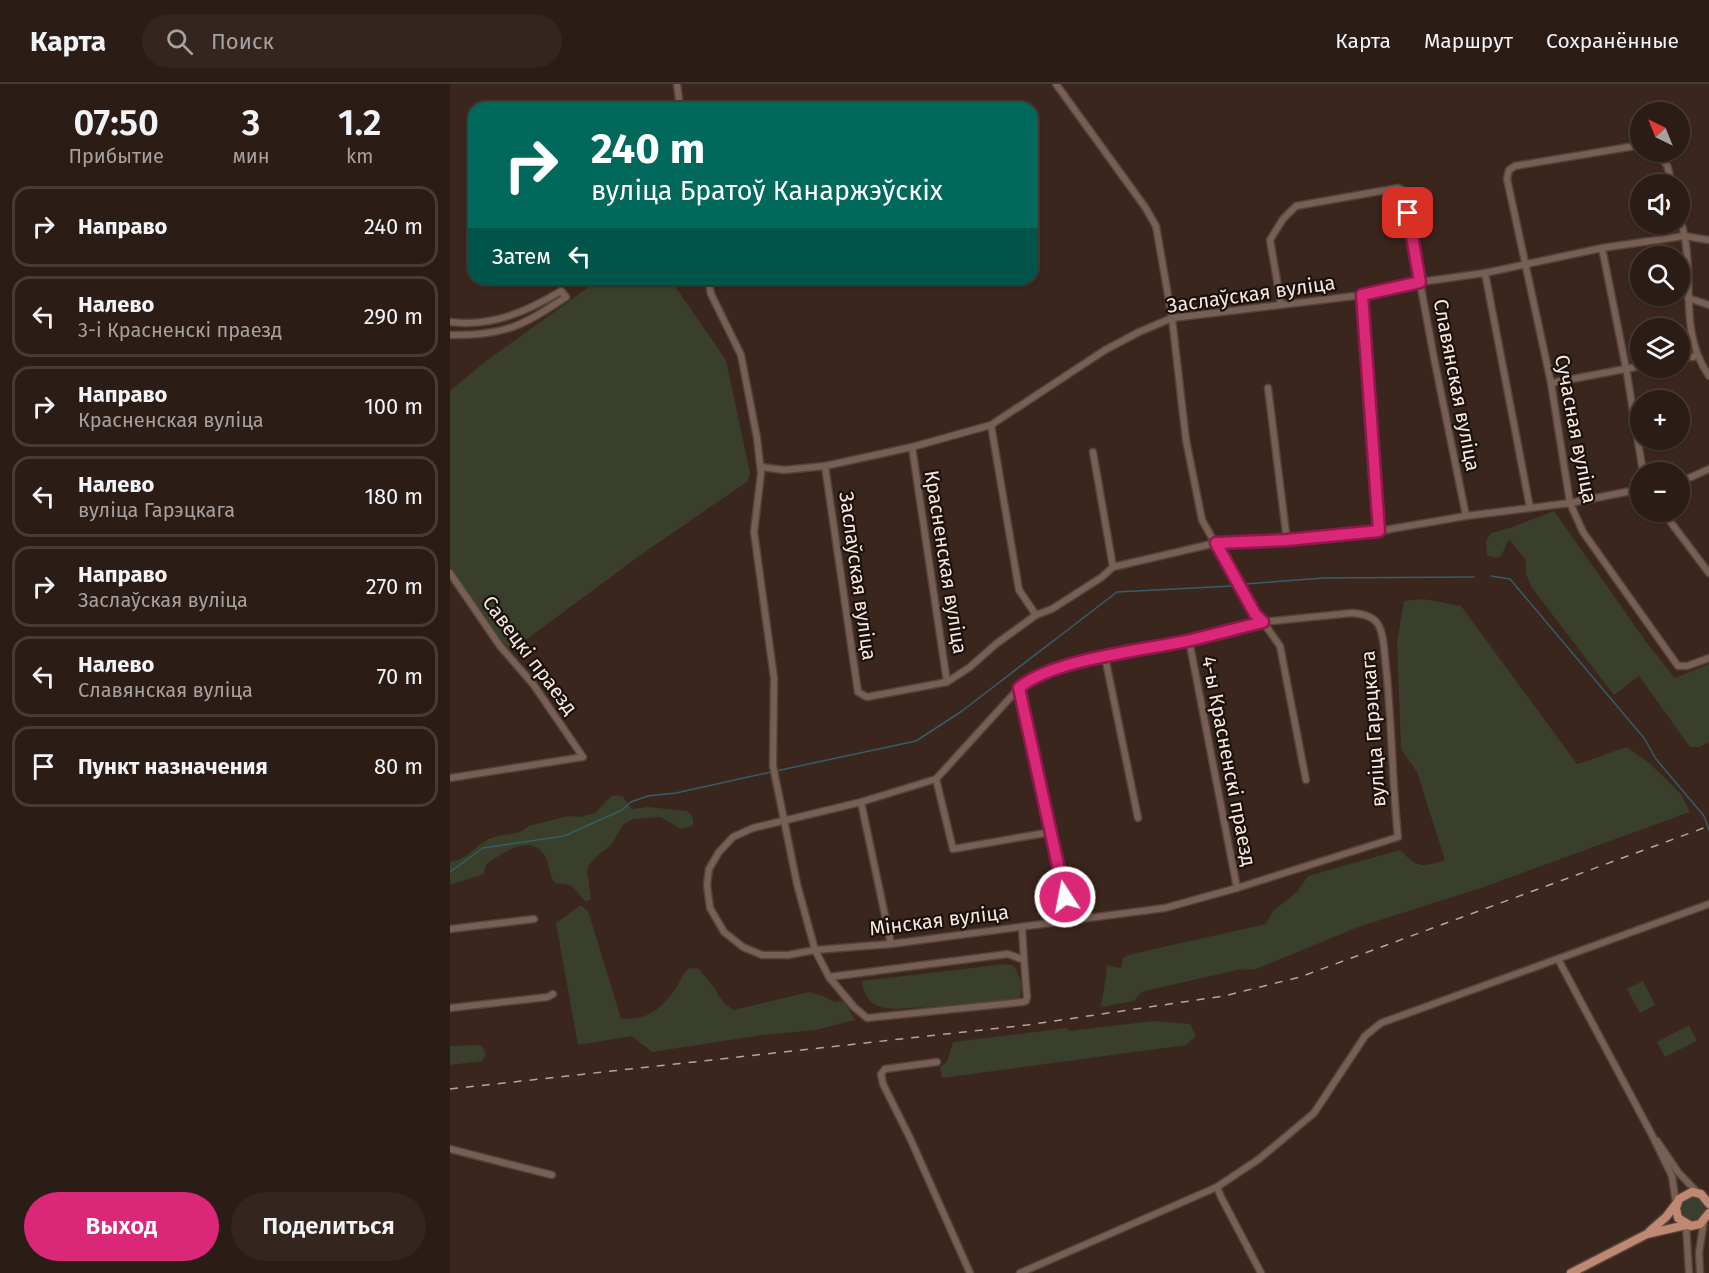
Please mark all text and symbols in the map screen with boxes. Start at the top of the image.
search box [142,14,562,68]
text: Карта [30,25,106,58]
icon: search [163,25,196,58]
text: Поиск [211,28,274,55]
text: Карта [1335,28,1391,54]
text: Маршрут [1424,28,1513,54]
text: Сохранённые [1546,28,1679,54]
text: 07:50 [73,101,159,145]
text: 3 [242,101,260,145]
text: 1.2 [338,101,382,145]
north arrow [1630,102,1690,162]
map controls [1630,102,1690,522]
text: 240 m [591,124,705,174]
icon: right [492,126,570,204]
text: Прибытие [68,144,164,168]
text: мин [232,144,270,168]
text: km [346,144,374,168]
button: sound [1630,174,1690,234]
text: вуліца Братоў Канаржэўскіх [591,175,943,207]
pin [1382,187,1433,238]
icon: arrive [1391,196,1424,229]
icon: right [27,210,60,243]
text: Направо [78,213,167,240]
text: 240 m [364,213,423,240]
icon: left [563,240,596,273]
text: Затем [492,243,551,270]
button: search [1630,246,1690,306]
street label: Заслаўская вуліца [1165,270,1337,318]
text: Налево [78,291,154,318]
street label: Славянская вуліца [1429,297,1485,473]
icon: left [27,300,60,333]
text: 290 m [364,303,423,330]
text: 3-і Красненскі праезд [78,318,282,342]
button: layers [1630,318,1690,378]
street label: Сучасная вуліца [1550,353,1602,505]
text: Направо [78,381,167,408]
icon: right [27,390,60,423]
button: + [1630,390,1690,450]
text: 100 m [364,393,423,420]
text: Красненская вуліца [78,408,264,432]
button: − [1630,462,1690,522]
street label: Красненская вуліца [920,468,972,656]
text: Налево [78,471,154,498]
icon: left [27,480,60,513]
text: 180 m [364,483,423,510]
street label: Заслаўская вуліца [834,490,882,662]
text: вуліца Гарэцкага [78,498,235,522]
text: Направо [78,561,167,588]
icon: right [27,570,60,603]
text: 270 m [366,573,423,600]
text: Заслаўская вуліца [78,588,248,612]
street label: Савецкі праезд [477,591,583,719]
street label: вуліца Гарэцкага [1356,650,1390,808]
text: Налево [78,651,154,678]
street label: 4-ы Красненскі праезд [1197,654,1261,868]
icon: left [27,660,60,693]
text: 70 m [377,663,423,690]
text: Славянская вуліца [78,678,253,702]
icon: arrive [27,750,60,783]
text: Пункт назначения [78,753,268,780]
text: 80 m [374,753,423,780]
position arrow [1033,865,1097,929]
street label: Мінская вуліца [868,900,1010,940]
button: Выход [24,1192,219,1261]
button: Поделиться [231,1192,426,1261]

